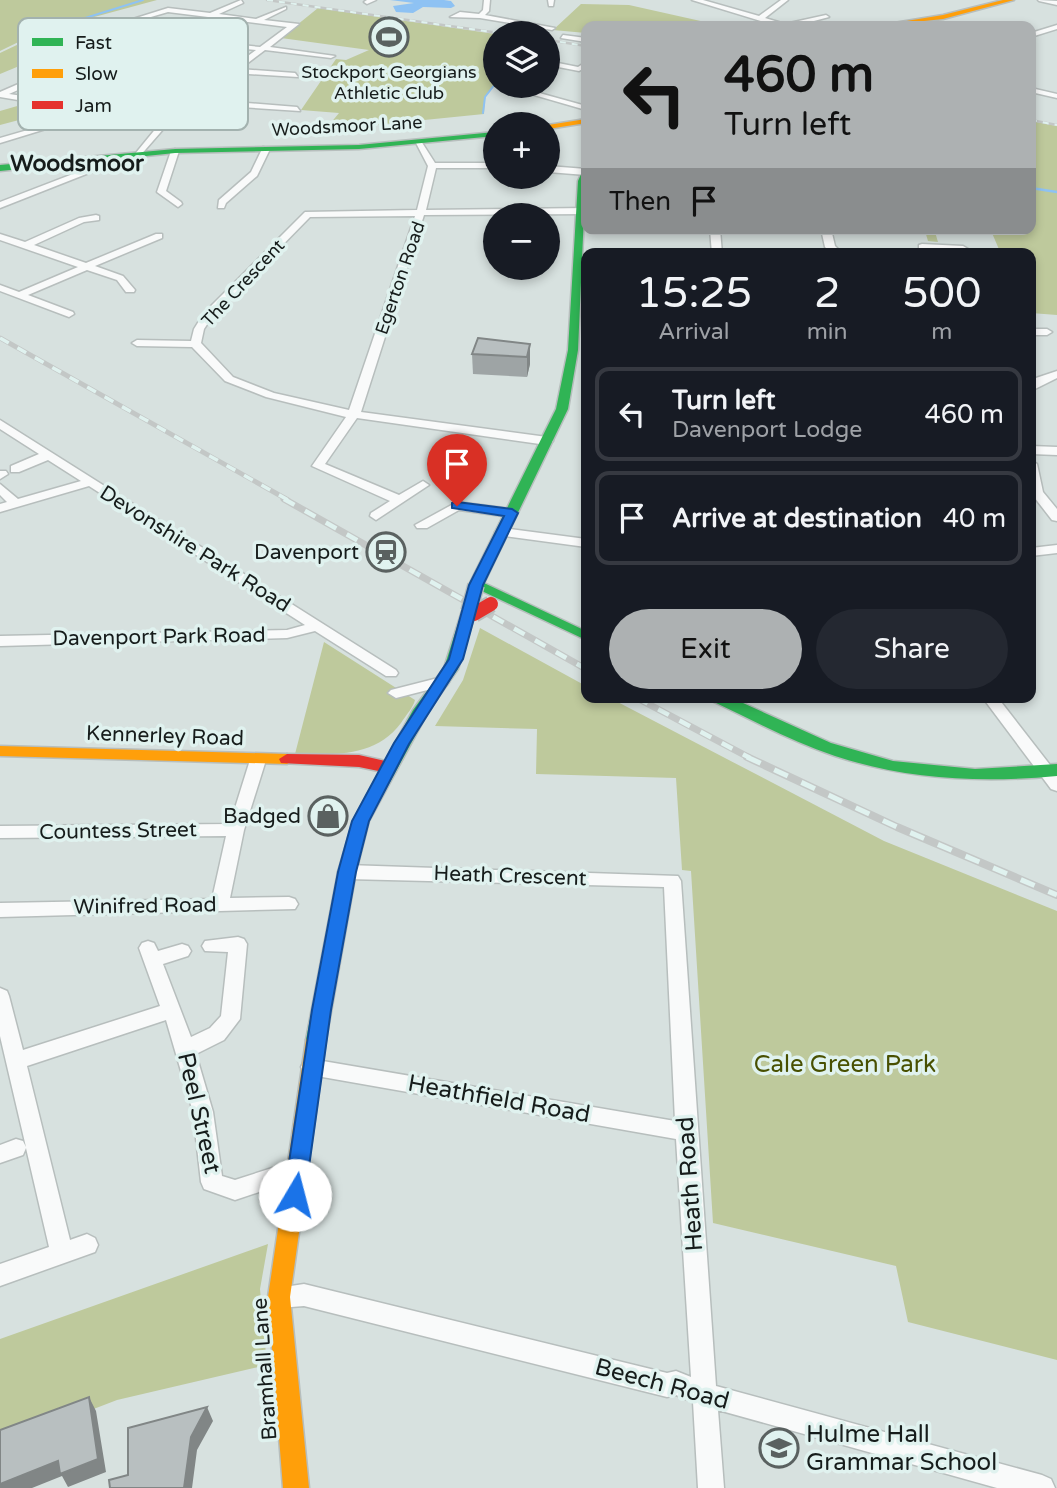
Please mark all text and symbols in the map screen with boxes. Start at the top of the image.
sports icon: Stockport Georgians Athletic Club [368,16,410,58]
legend [18,18,248,130]
map controls [483,21,560,280]
button: layers [483,21,560,98]
text: Fast [75,32,112,54]
text: 460 m [724,46,874,105]
icon: left [609,49,700,140]
place label: Stockport Georgians Athletic Club [301,61,477,104]
text: Slow [75,63,118,85]
text: Jam [75,95,112,117]
text: Turn left [724,106,851,144]
street label: Woodsmoor Lane [271,111,423,141]
button: + [483,112,560,189]
district label: Woodsmoor [10,150,145,178]
icon: arrive [685,182,723,220]
text: Then [609,186,671,217]
button: − [483,203,560,280]
street label: Egerton Road [370,219,430,337]
street label: The Crescent [197,235,289,331]
text: 15:25 [636,268,752,319]
text: 2 [814,268,840,319]
text: 500 [902,268,981,319]
text: Arrival [658,318,729,346]
text: min [807,318,848,346]
text: m [931,318,952,346]
text: Turn left [672,385,775,416]
icon: left [613,395,651,433]
text: 460 m [924,399,1004,430]
text: Davenport Lodge [672,416,862,444]
pin [427,434,487,506]
icon: arrive [438,445,476,483]
street label: Devonshire Park Road [95,480,295,618]
icon: arrive [613,499,651,537]
text: Arrive at destination [672,503,922,534]
text: 40 m [943,503,1006,534]
station icon: Davenport [365,531,407,573]
place label: Davenport [254,540,359,565]
button: Exit [609,609,802,689]
button: Share [816,609,1008,689]
street label: Davenport Park Road [52,623,266,651]
street label: Kennerley Road [86,721,244,751]
shop icon: Badged [307,795,349,837]
place label: Badged [223,804,301,829]
street label: Countess Street [39,817,197,845]
street label: Heath Crescent [433,861,587,891]
street label: Winifred Road [73,892,217,920]
street label: Peel Street [171,1049,227,1177]
park label: Cale Green Park [754,1050,936,1079]
street label: Heathfield Road [406,1069,592,1129]
street label: Heath Road [671,1116,709,1252]
position arrow [258,1158,332,1232]
street label: Bramhall Lane [248,1297,282,1441]
street label: Beech Road [592,1352,732,1416]
place label: Hulme Hall Grammar School [806,1420,997,1477]
school or university icon: Hulme Hall Grammar School [758,1427,800,1469]

